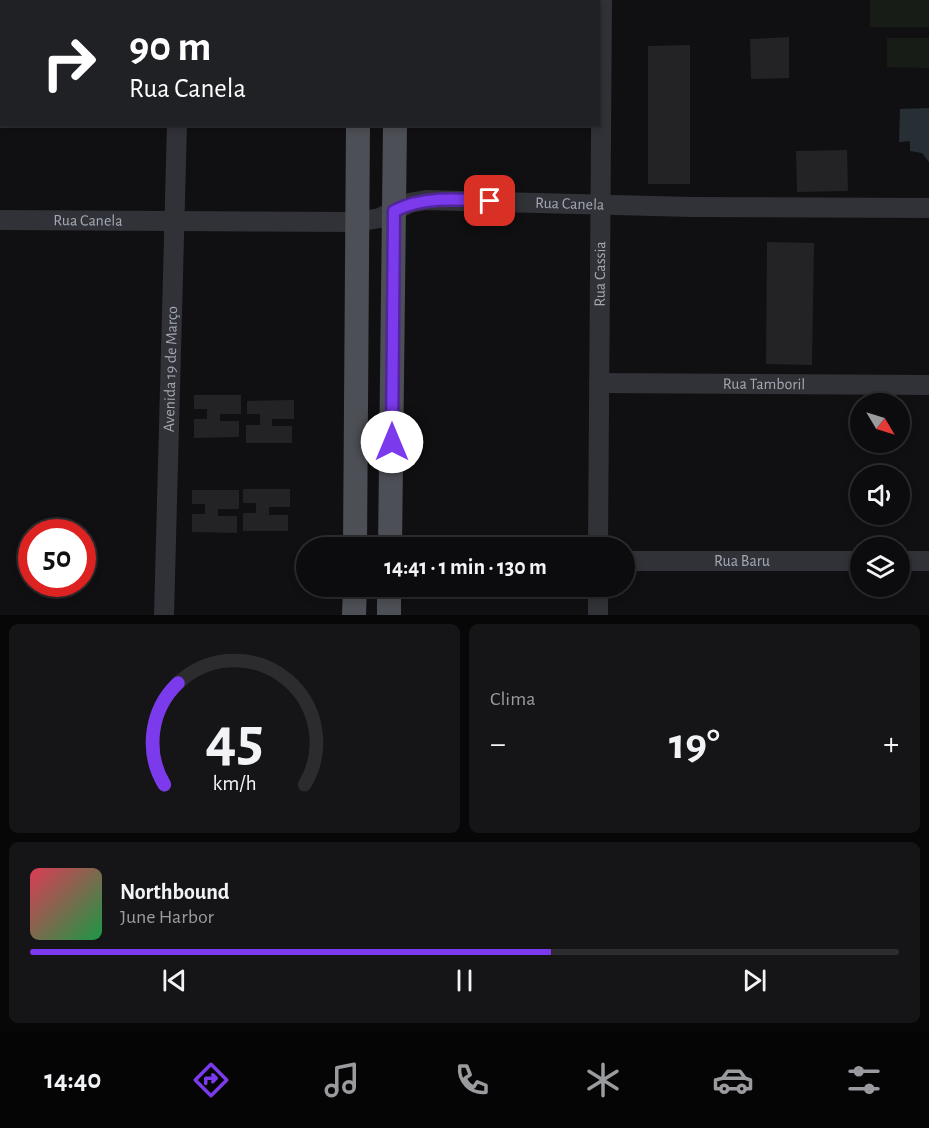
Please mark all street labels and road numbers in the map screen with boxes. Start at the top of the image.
street label: Rua Canela [535,195,605,213]
street label: Rua Canela [53,212,123,229]
street label: Rua Cassia [592,241,608,307]
street label: Avenida 19 de Março [161,306,180,432]
street label: Rua Tamboril [723,376,805,392]
street label: Rua Baru [714,553,770,569]

